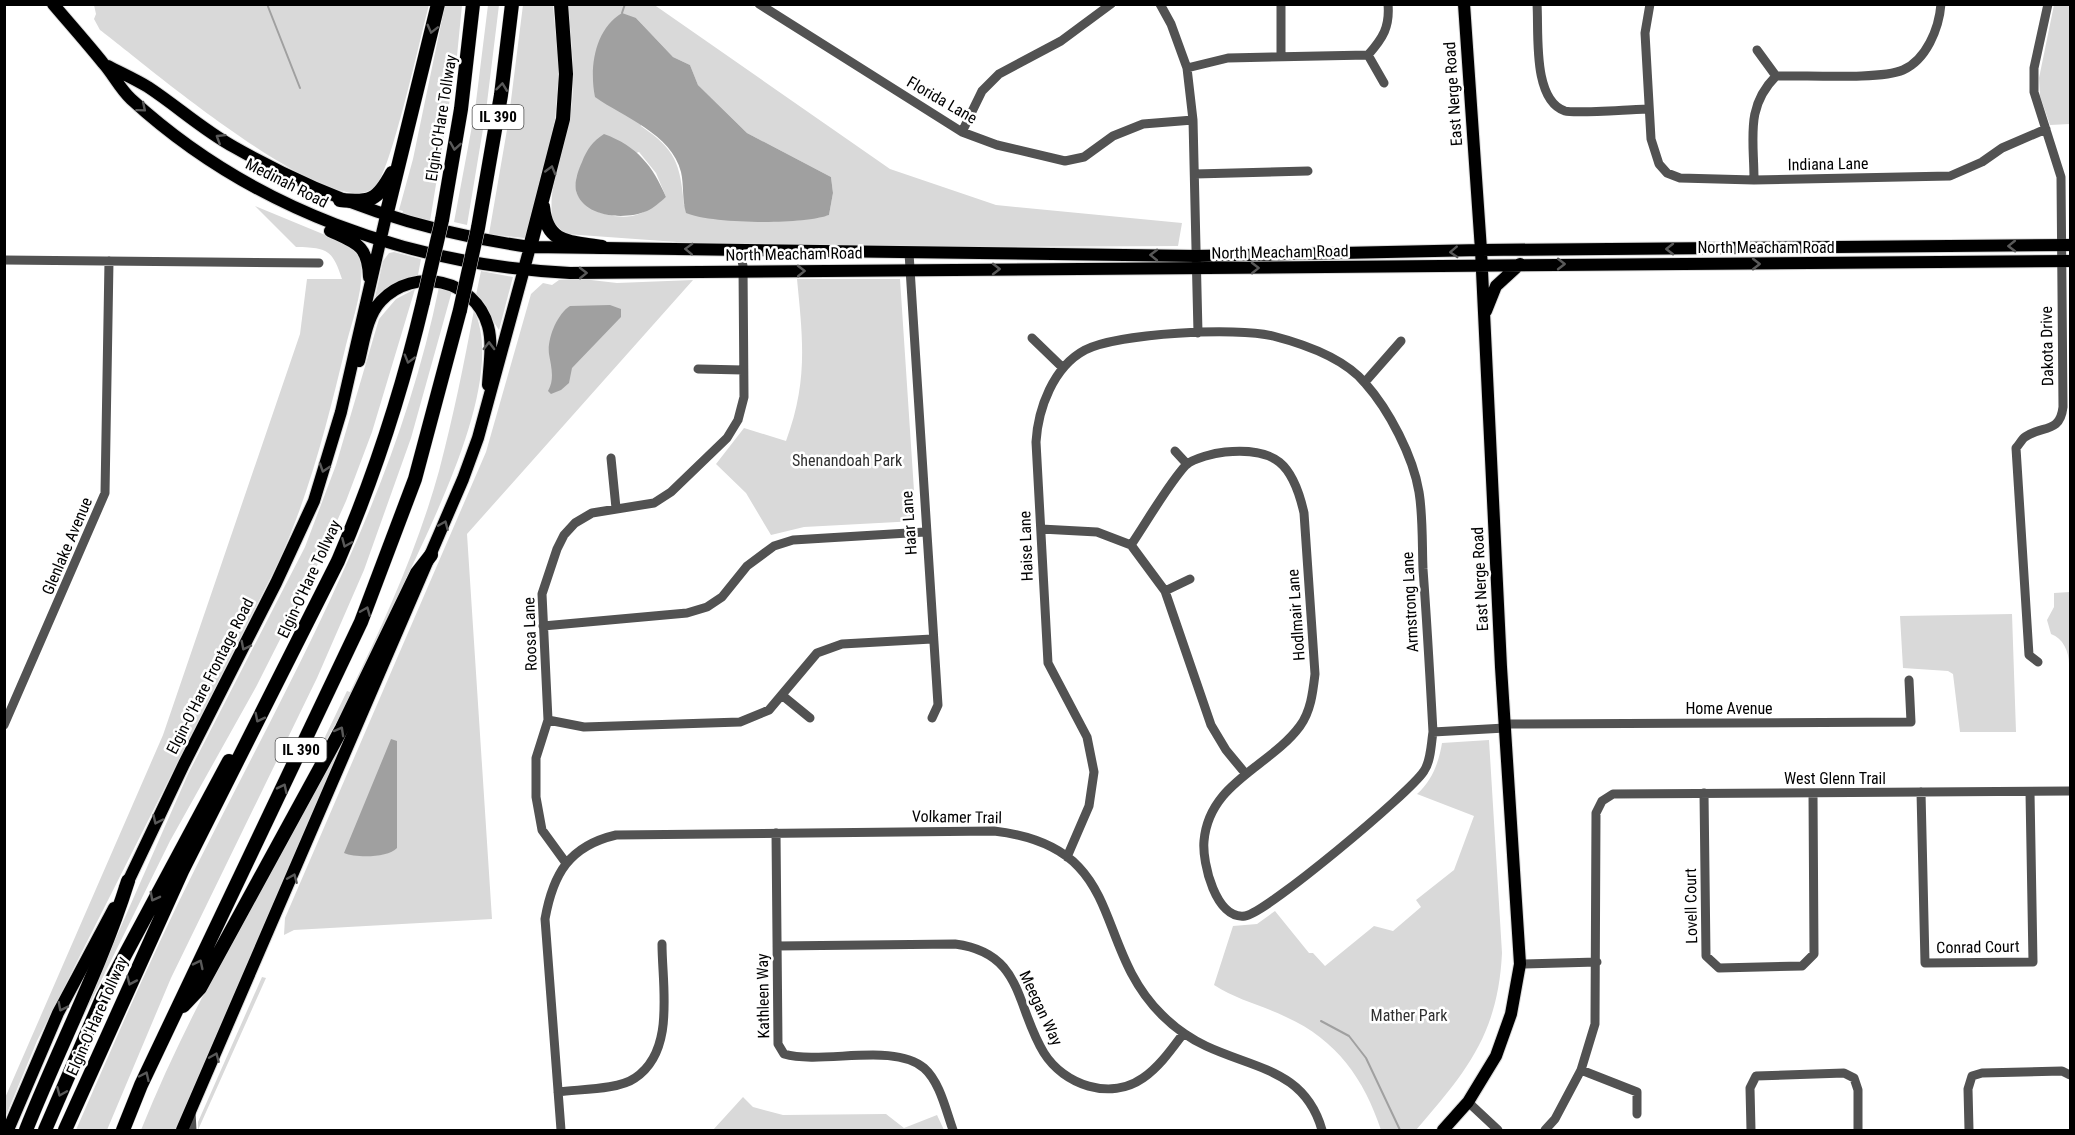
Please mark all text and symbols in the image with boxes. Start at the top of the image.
one-way arrow [427,24,440,34]
street label: East Nerge Road [1440,41,1466,147]
street label: Elgin-O'Hare Tollway [422,53,460,183]
street label: Florida Lane [904,72,980,128]
one-way arrow [495,83,508,92]
one-way arrow [135,100,146,111]
road number: IL 390 [472,105,524,129]
one-way arrow [216,134,226,146]
one-way arrow [449,140,462,150]
street label: Medinah Road [243,154,331,212]
street label: Indiana Lane [1788,154,1868,174]
one-way arrow [544,165,556,176]
street label: North Meacham Road [1697,238,1835,257]
one-way arrow [2008,240,2017,252]
street label: North Meacham Road [1211,241,1349,263]
one-way arrow [685,243,694,256]
street label: North Meacham Road [725,243,863,265]
one-way arrow [1666,243,1675,255]
one-way arrow [1450,245,1459,258]
one-way arrow [1150,249,1159,262]
one-way arrow [1556,258,1565,270]
one-way arrow [1752,258,1761,270]
one-way arrow [1251,262,1260,274]
one-way arrow [992,263,1001,275]
one-way arrow [797,265,806,277]
one-way arrow [578,267,587,279]
street label: Dakota Drive [2037,306,2057,386]
one-way arrow [483,342,496,351]
one-way arrow [404,353,416,364]
park label: Shenandoah Park [792,451,903,470]
one-way arrow [319,462,332,473]
street label: Haar Lane [897,490,921,556]
street label: Glenlake Avenue [38,494,96,598]
street label: Haise Lane [1015,511,1037,581]
street label: Elgin-O'Hare Tollway [273,517,345,641]
one-way arrow [437,521,449,532]
street label: East Nerge Road [1468,526,1492,632]
one-way arrow [341,537,353,548]
street label: Armstrong Lane [1398,551,1422,653]
street label: Hodlmair Lane [1283,568,1309,662]
street label: Elgin-O'Hare Frontage Road [162,595,258,757]
street label: Roosa Lane [519,597,541,671]
one-way arrow [358,606,371,617]
one-way arrow [240,639,252,650]
street label: Home Avenue [1685,699,1773,718]
one-way arrow [255,712,266,722]
one-way arrow [333,727,344,737]
road number: IL 390 [276,738,326,762]
street label: West Glenn Trail [1784,769,1886,788]
one-way arrow [275,783,287,794]
street label: Volkamer Trail [912,807,1002,827]
one-way arrow [153,814,165,825]
street label: Lovell Court [1681,868,1701,944]
one-way arrow [286,874,298,885]
one-way arrow [150,891,161,901]
street label: Conrad Court [1936,937,2020,957]
street label: Elgin-O'Hare Tollway [62,953,132,1078]
street label: Kathleen Way [753,953,773,1039]
one-way arrow [191,959,203,970]
street label: Meegan Way [1015,968,1067,1049]
one-way arrow [126,974,138,985]
one-way arrow [58,1001,69,1012]
park label: Mather Park [1371,1006,1448,1025]
one-way arrow [208,1053,220,1064]
one-way arrow [138,1072,150,1083]
one-way arrow [56,1086,68,1097]

